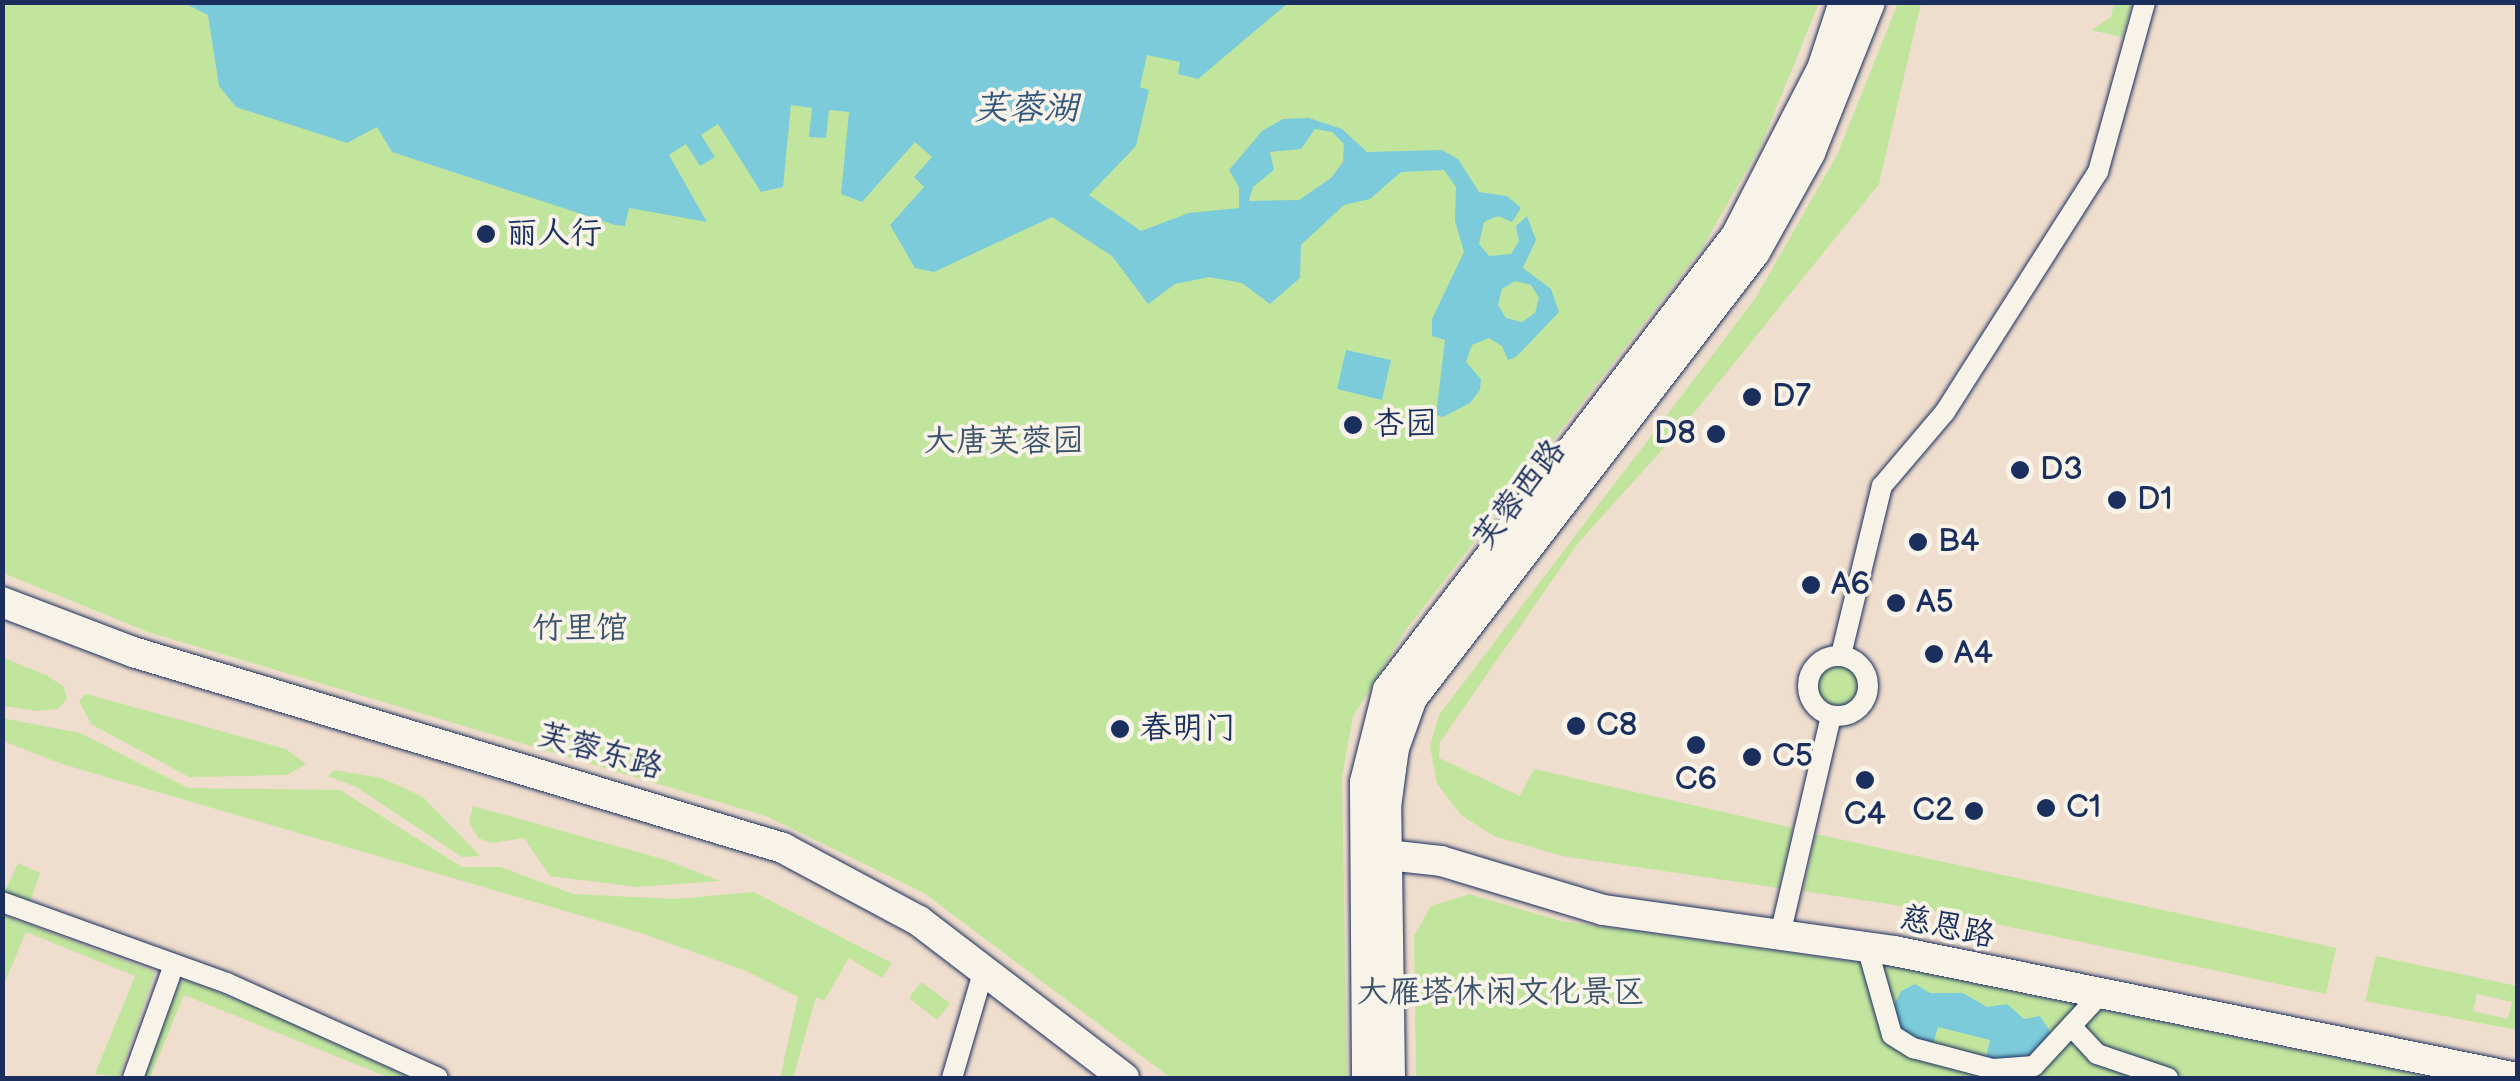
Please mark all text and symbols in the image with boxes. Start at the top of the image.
water label: 芙蓉湖 [974,88,1078,130]
place label: 丽人行 [506,215,602,253]
marker: 丽人行 [475,223,497,245]
place label: D7 [1772,378,1811,416]
marker: D7 [1741,386,1763,408]
place label: 杏园 [1373,406,1437,444]
marker: 杏园 [1342,414,1364,436]
place label: D8 [1654,415,1696,453]
park label: 大唐芙蓉园 [924,423,1084,461]
marker: D8 [1705,423,1727,445]
street label: 芙蓉西路 [1465,433,1575,557]
place label: D3 [2040,451,2083,489]
marker: D3 [2009,459,2031,481]
place label: D1 [2137,481,2173,519]
marker: D1 [2106,489,2128,511]
place label: B4 [1938,523,1979,561]
marker: B4 [1907,531,1929,553]
place label: A6 [1831,566,1870,604]
marker: A6 [1800,574,1822,596]
place label: A5 [1916,584,1954,622]
marker: A5 [1885,592,1907,614]
park label: 竹里馆 [532,610,628,648]
place label: A4 [1954,635,1993,673]
marker: A4 [1923,643,1945,665]
place label: C8 [1596,707,1637,745]
place label: 春明门 [1140,710,1236,748]
marker: C8 [1565,715,1587,737]
street label: 芙蓉东路 [533,716,667,788]
marker: 春明门 [1109,718,1131,740]
marker: C6 [1685,734,1707,756]
place label: C5 [1772,738,1813,776]
marker: C5 [1741,746,1763,768]
place label: C6 [1675,761,1717,799]
marker: C4 [1854,769,1876,791]
place label: C1 [2066,789,2101,827]
place label: C2 [1912,792,1954,830]
place label: C4 [1844,796,1886,834]
marker: C1 [2035,797,2057,819]
marker: C2 [1963,800,1985,822]
street label: 慈恩路 [1896,899,1998,957]
park label: 大雁塔休闲文化景区 [1357,974,1645,1012]

